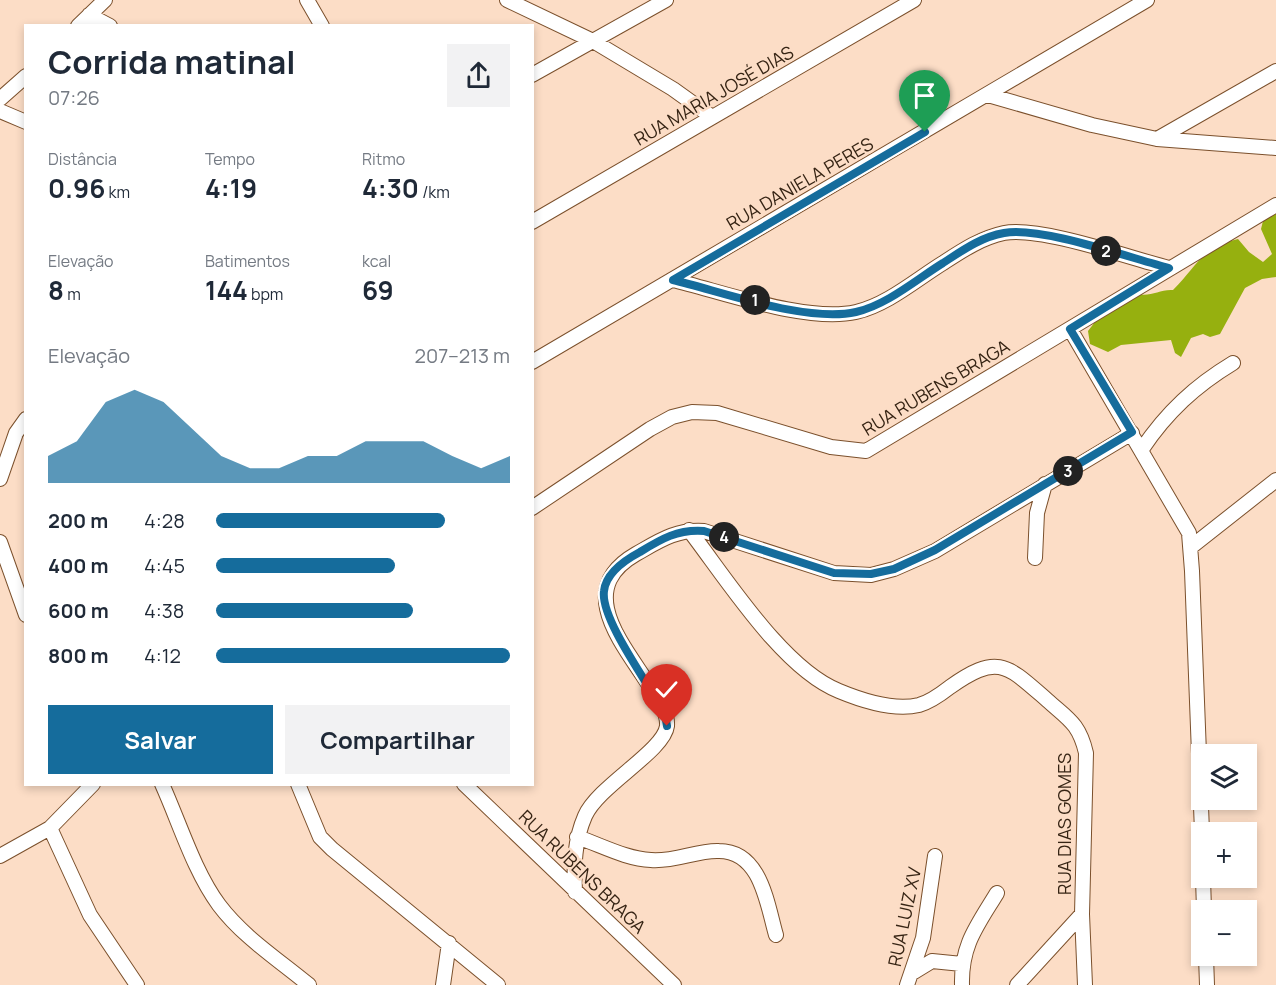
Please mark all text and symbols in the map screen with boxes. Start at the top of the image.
text: Corrida matinal [48,39,295,84]
street label: RUA MARIA JOSÉ DIAS [629,40,798,151]
button: share [447,44,510,107]
pin [899,70,950,132]
icon: arrive [908,79,941,112]
text: 07:26 [48,84,100,111]
street label: RUA DANIELA PERES [722,131,877,235]
text: Distância [48,148,117,170]
text: Tempo [205,148,255,170]
text: Ritmo [362,148,405,170]
text: 0.96 [48,170,105,206]
text: 4:19 [205,170,257,206]
text: 4:30 [362,170,419,206]
text: km [105,181,130,203]
text: /km [419,181,450,203]
pin: 2 [1091,236,1121,266]
text: 2 [1101,240,1111,262]
text: Elevação [48,250,114,272]
text: Batimentos [205,250,290,272]
text: kcal [362,250,391,272]
text: 8 [48,272,64,308]
text: 144 [205,272,248,308]
text: 69 [362,272,394,308]
text: m [64,283,81,305]
text: bpm [248,283,283,305]
pin: 1 [740,285,770,315]
text: 1 [751,289,759,311]
street label: RUA RUBENS BRAGA [857,333,1014,441]
text: Elevação [48,342,130,369]
text: 207–213 m [415,342,510,369]
pin: 3 [1053,456,1083,486]
text: 3 [1063,460,1073,482]
text: 200 m [48,507,108,534]
text: 4:28 [144,507,185,534]
pin: 4 [709,522,739,552]
text: 4 [719,526,729,548]
text: 400 m [48,552,108,579]
text: 4:45 [144,552,185,579]
text: 600 m [48,597,109,624]
text: 4:38 [144,597,184,624]
text: 800 m [48,642,109,669]
text: 4:12 [144,642,181,669]
pin [641,664,692,726]
icon: check [650,673,683,706]
button: Salvar [48,705,273,774]
button: Compartilhar [285,705,510,774]
map controls [1191,744,1257,966]
button: layers [1191,744,1257,810]
street label: RUA DIAS GOMES [1052,753,1076,895]
street label: RUA RUBENS BRAGA [514,804,652,939]
button: + [1191,822,1257,888]
street label: RUA LUIZ XV [882,865,926,969]
button: − [1191,900,1257,966]

